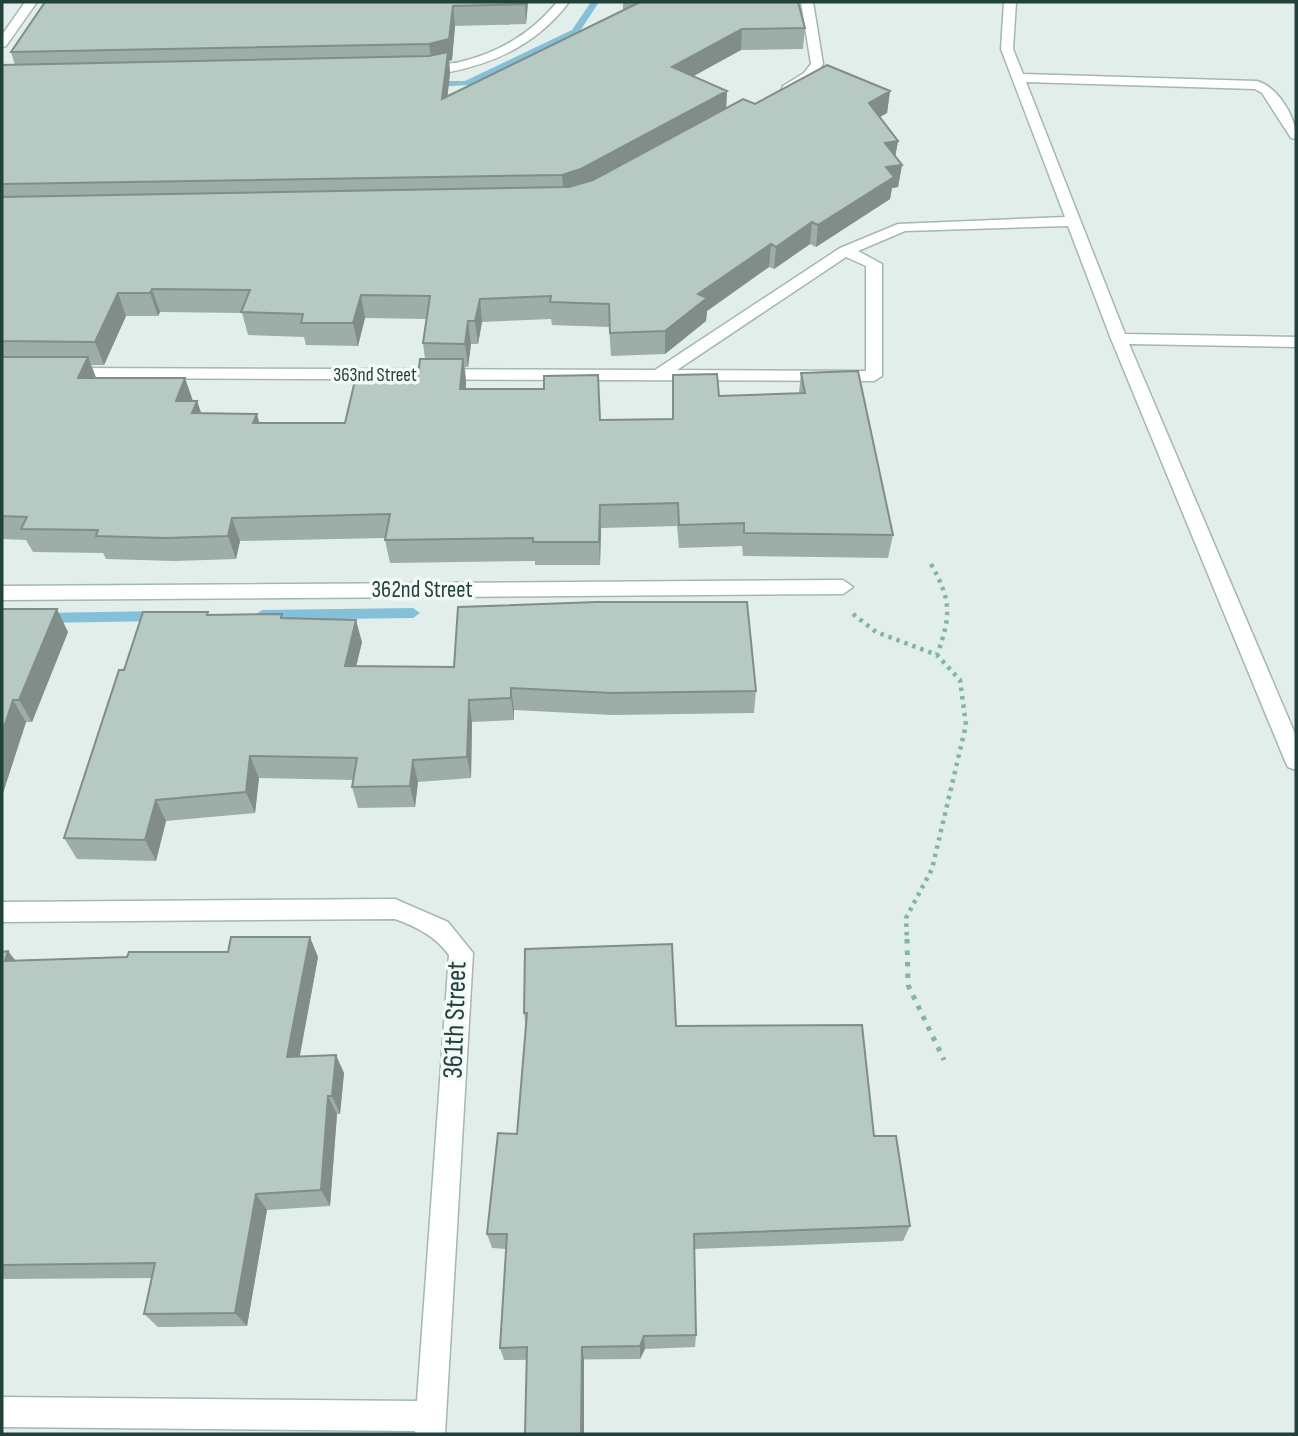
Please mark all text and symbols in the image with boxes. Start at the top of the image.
street label: 363nd Street [333,364,417,387]
street label: 362nd Street [372,576,472,604]
street label: 361th Street [436,961,474,1079]

